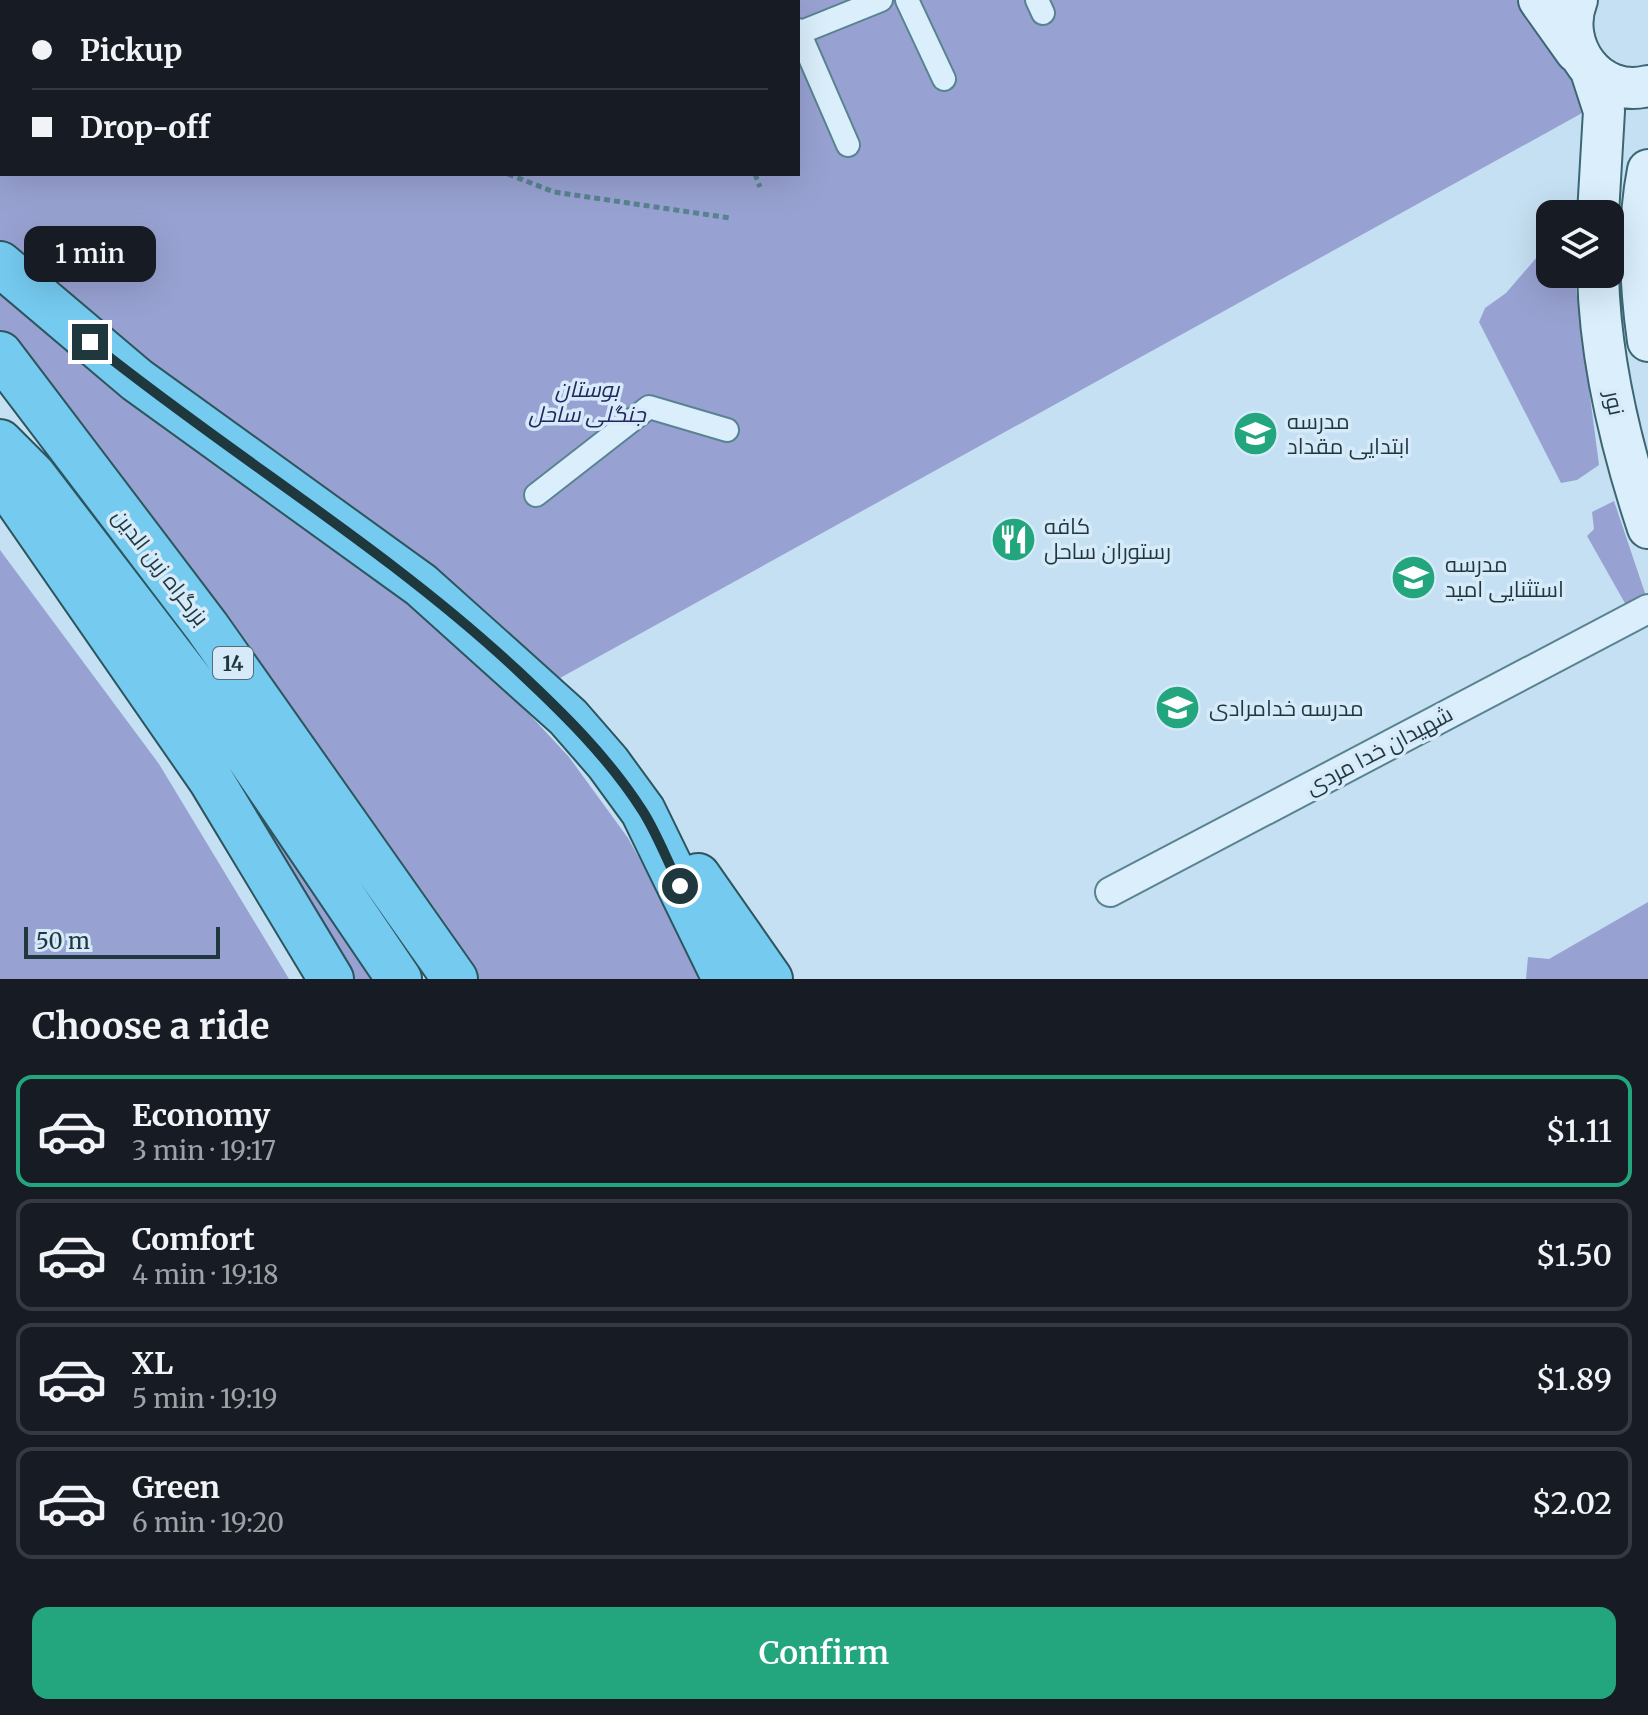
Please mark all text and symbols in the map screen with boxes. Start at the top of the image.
text: Pickup [80,31,182,69]
text: Drop-off [80,108,210,146]
map controls [1536,200,1624,288]
button: layers [1536,200,1624,288]
callout: 1 min [24,226,156,282]
text: 1 min [55,237,125,270]
route end [72,324,108,360]
park label: بوستان جنگلی ساحل [528,375,647,428]
street label: نور [1598,386,1631,418]
place label: مدرسه ابتدایی مقداد [1287,407,1410,460]
school or university icon: مدرسه ابتدایی مقداد [1232,410,1280,458]
street label: بزرگراه زین الدین [107,503,215,631]
place label: کافه رستوران ساحل [1044,512,1171,565]
restaurant icon: کافه رستوران ساحل [989,515,1037,563]
place label: مدرسه استثنایی امید [1445,550,1564,603]
school or university icon: مدرسه استثنایی امید [1390,553,1438,601]
road number: 14 [213,647,253,679]
school or university icon: مدرسه خدامرادی [1154,684,1202,732]
place label: مدرسه خدامرادی [1209,694,1364,722]
street label: شهیدان خدا مردی [1301,699,1457,801]
route start [662,868,698,904]
scale bar [24,923,220,959]
text: 50 m [36,927,90,955]
text: Choose a ride [32,1004,269,1049]
icon: car [36,1095,108,1167]
text: Economy [132,1096,270,1134]
text: $1.11 [1546,1112,1612,1150]
text: 3 min · 19:17 [132,1134,276,1167]
icon: car [36,1219,108,1291]
text: Comfort [132,1220,255,1258]
text: $1.50 [1536,1236,1612,1274]
text: 4 min · 19:18 [132,1258,278,1291]
icon: car [36,1343,108,1415]
text: XL [132,1344,173,1382]
text: $1.89 [1536,1360,1612,1398]
text: 5 min · 19:19 [132,1382,277,1415]
icon: car [36,1467,108,1539]
text: Green [132,1468,220,1506]
text: $2.02 [1532,1484,1612,1522]
text: 6 min · 19:20 [132,1506,284,1539]
button: Confirm [32,1607,1616,1699]

